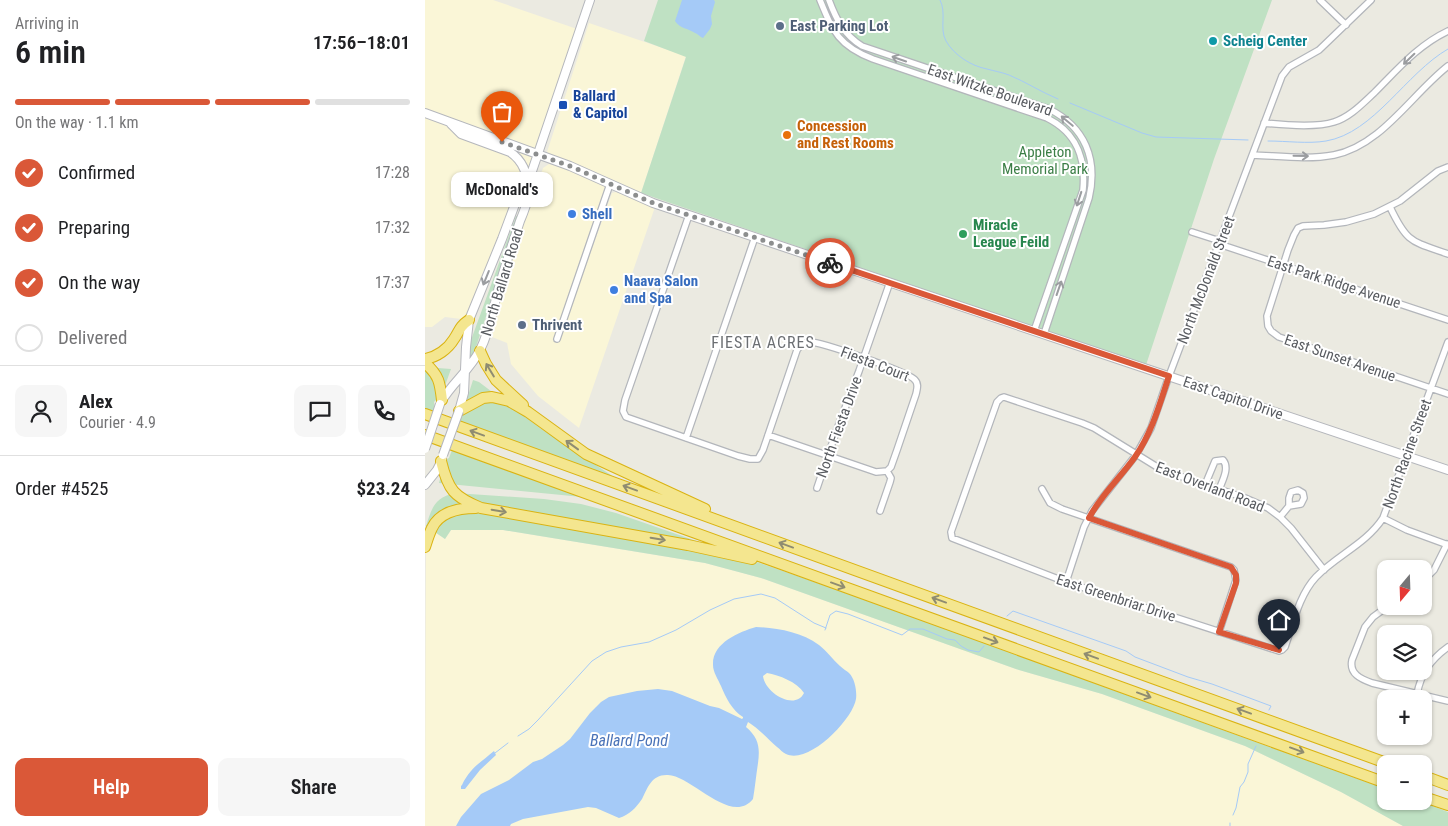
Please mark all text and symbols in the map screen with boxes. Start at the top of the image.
text: Arriving in [15,14,79,33]
place label: East Parking Lot [790,17,889,35]
marker: East Parking Lot [774,20,786,32]
text: 17:56–18:01 [313,31,410,54]
place label: Scheig Center [1223,32,1307,50]
text: 6 min [15,33,86,71]
marker: Scheig Center [1207,35,1219,47]
one-way arrow [892,53,908,63]
one-way arrow [1402,53,1415,65]
street label: East Witzke Boulevard [925,60,1055,120]
place label: Ballard & Capitol [573,87,628,122]
pin [481,91,523,142]
icon: bag [488,98,516,126]
marker: Ballard & Capitol [557,99,569,111]
text: On the way · 1.1 km [15,113,138,132]
one-way arrow [1061,116,1074,127]
place label: Concession and Rest Rooms [797,117,894,152]
marker: Concession and Rest Rooms [781,129,793,141]
park label: Appleton Memorial Park [1002,143,1088,178]
one-way arrow [1293,152,1309,161]
icon: check [15,159,43,187]
text: Confirmed [58,161,135,184]
text: 17:28 [375,163,410,182]
callout: McDonald's [451,172,553,207]
text: McDonald's [465,180,539,199]
one-way arrow [1074,191,1084,207]
place label: Shell [582,205,612,223]
marker: Shell [566,208,578,220]
icon: check [15,214,43,242]
street label: North McDonald Street [1173,214,1239,346]
text: Preparing [58,216,130,239]
place label: Miracle League Feild [973,216,1049,251]
text: 17:32 [375,218,410,237]
street label: North Ballard Road [477,226,527,338]
marker: Miracle League Feild [957,228,969,240]
courier [805,238,855,288]
icon: bike [816,249,844,277]
street label: East Park Ridge Avenue [1265,252,1403,312]
icon: check [15,269,43,297]
one-way arrow [481,270,491,285]
text: On the way [58,271,140,294]
place label: Naava Salon and Spa [624,272,698,307]
text: 17:37 [375,273,410,292]
one-way arrow [1055,281,1064,296]
marker: Naava Salon and Spa [608,284,620,296]
place label: Thrivent [532,316,582,334]
marker: Thrivent [516,319,528,331]
text: Delivered [58,326,127,349]
street label: East Sunset Avenue [1282,331,1398,385]
district label: FIESTA ACRES [711,333,815,352]
street label: Fiesta Court [838,343,912,385]
one-way arrow [484,364,494,378]
street label: East Capitol Drive [1181,372,1285,424]
street label: North Fiesta Drive [812,374,866,480]
button: person [15,385,67,437]
button: chat [294,385,346,437]
button: phone [358,385,410,437]
text: Alex [79,390,113,413]
street label: North Racine Street [1379,397,1435,511]
text: Courier · 4.9 [79,413,156,432]
one-way arrow [470,428,485,437]
one-way arrow [565,440,579,450]
street label: East Overland Road [1153,458,1267,516]
text: Order #4525 [15,477,108,500]
text: $23.24 [356,477,410,500]
one-way arrow [622,483,638,492]
one-way arrow [490,506,506,516]
one-way arrow [650,535,666,545]
one-way arrow [779,540,794,549]
north arrow [1377,560,1433,615]
map controls [1377,560,1432,810]
street label: East Greenbriar Drive [1054,570,1178,626]
one-way arrow [830,580,846,590]
one-way arrow [932,595,947,604]
pin [1258,599,1300,650]
icon: home [1265,606,1293,634]
button: layers [1377,625,1432,680]
one-way arrow [983,636,998,645]
one-way arrow [1084,651,1100,660]
button: + [1377,690,1432,745]
one-way arrow [1136,691,1151,700]
one-way arrow [1237,706,1252,715]
water label: Ballard Pond [590,731,668,750]
one-way arrow [1288,746,1304,755]
button: − [1377,755,1432,810]
button: Help [15,758,208,816]
button: Share [218,758,410,816]

